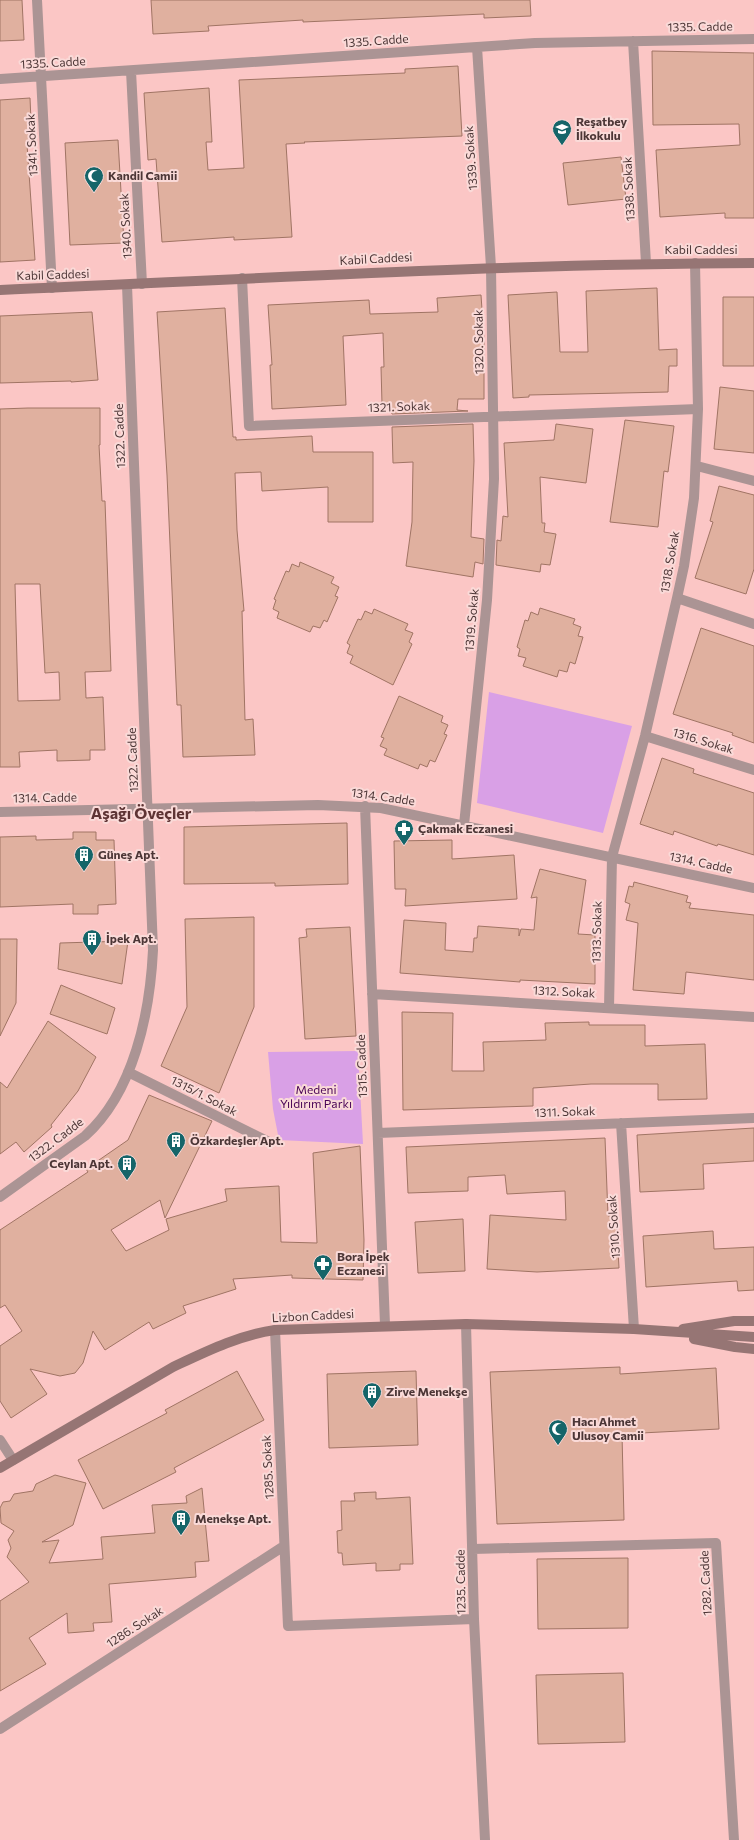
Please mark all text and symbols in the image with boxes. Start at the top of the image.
street label: 1335. Cadde [667,18,733,34]
street label: 1335. Cadde [343,31,409,49]
street label: 1335. Cadde [20,53,86,71]
street label: 1341. Sokak [22,113,40,177]
place label: Reşatbey İlkokulu [576,114,627,142]
school or university icon: Reşatbey İlkokulu [551,118,573,146]
street label: 1339. Sokak [461,125,479,191]
street label: 1338. Sokak [619,156,637,222]
mosque icon: Kandil Camii [83,165,105,193]
place label: Kandil Camii [108,168,177,182]
street label: 1340. Sokak [116,193,134,259]
street label: Kabil Caddesi [664,242,738,256]
street label: Kabil Caddesi [339,249,413,267]
street label: Kabil Caddesi [16,266,90,282]
street label: 1320. Sokak [470,309,486,375]
street label: 1321. Sokak [368,398,431,414]
street label: 1322. Cadde [111,403,127,469]
street label: 1318. Sokak [657,529,681,594]
street label: 1319. Sokak [461,588,481,652]
street label: 1316. Sokak [671,724,736,756]
street label: 1322. Cadde [124,727,140,793]
street label: 1314. Cadde [350,785,416,807]
street label: 1314. Cadde [13,789,77,805]
district label: Aşağı Öveçler [91,803,192,822]
pharmacy icon: Çakmak Eczanesi [393,818,415,846]
place label: Çakmak Eczanesi [418,821,513,835]
building icon: Güneş Apt. [73,844,95,872]
place label: Güneş Apt. [98,847,159,861]
street label: 1314. Cadde [668,849,734,876]
street label: 1313. Sokak [588,900,604,963]
building icon: İpek Apt. [81,928,103,956]
place label: İpek Apt. [106,931,156,945]
street label: 1312. Sokak [533,982,596,1000]
street label: 1315. Cadde [353,1034,369,1098]
street label: 1315/1. Sokak [169,1072,241,1118]
park label: Medeni Yıldırım Parkı [280,1082,352,1110]
street label: 1311. Sokak [534,1103,596,1119]
street label: 1322. Cadde [25,1114,86,1164]
building icon: Özkardeşler Apt. [165,1130,187,1158]
place label: Özkardeşler Apt. [190,1133,284,1147]
building icon: Ceylan Apt. [116,1153,138,1181]
place label: Ceylan Apt. [49,1156,113,1170]
street label: 1310. Sokak [604,1194,622,1259]
place label: Bora İpek Eczanesi [337,1249,390,1277]
pharmacy icon: Bora İpek Eczanesi [312,1253,334,1281]
street label: Lizbon Caddesi [271,1306,355,1324]
building icon: Zirve Menekşe [361,1381,383,1409]
place label: Zirve Menekşe [386,1384,467,1398]
place label: Hacı Ahmet Ulusoy Camii [572,1414,644,1442]
mosque icon: Hacı Ahmet Ulusoy Camii [547,1418,569,1446]
street label: 1285. Sokak [258,1434,276,1500]
building icon: Menekşe Apt. [170,1508,192,1536]
place label: Menekşe Apt. [195,1511,271,1525]
street label: 1235. Cadde [452,1549,468,1615]
street label: 1282. Cadde [696,1550,714,1616]
street label: 1286. Sokak [103,1602,166,1650]

